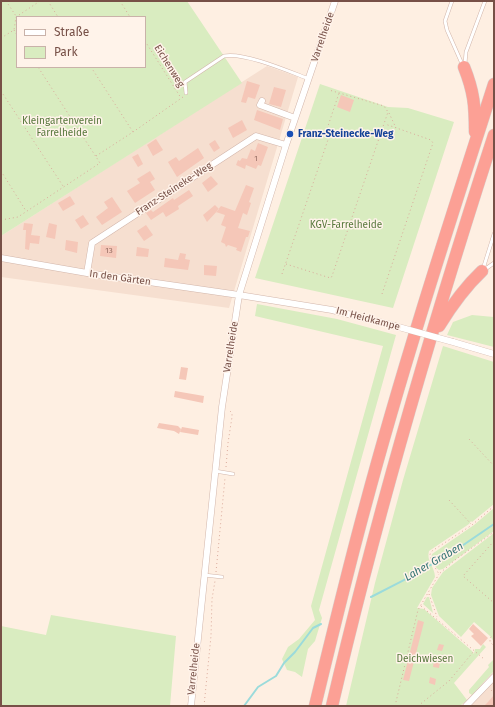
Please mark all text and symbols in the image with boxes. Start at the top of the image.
street label: Varrelheide [309,10,337,64]
legend [16,16,146,68]
text: Straße [54,25,89,39]
street label: Eichenweg [151,42,187,90]
text: Park [54,45,78,59]
park label: Kleingartenverein Farrelheide [22,115,102,138]
place label: Franz-Steinecke-Weg [298,128,394,140]
marker: Franz-Steinecke-Weg [285,129,295,139]
house number: 1 [254,154,258,164]
street label: Franz-Steineke-Weg [133,160,215,218]
park label: KGV-Farrelheide [310,219,382,231]
house number: 13 [105,246,113,256]
street label: In den Gärten [89,268,151,288]
street label: Im Heidkampe [335,305,401,333]
street label: Varrelheide [221,320,241,374]
water label: Laher Graben [402,540,466,584]
street label: Varrelheide [185,643,203,695]
park label: Deichwiesen [397,653,453,665]

